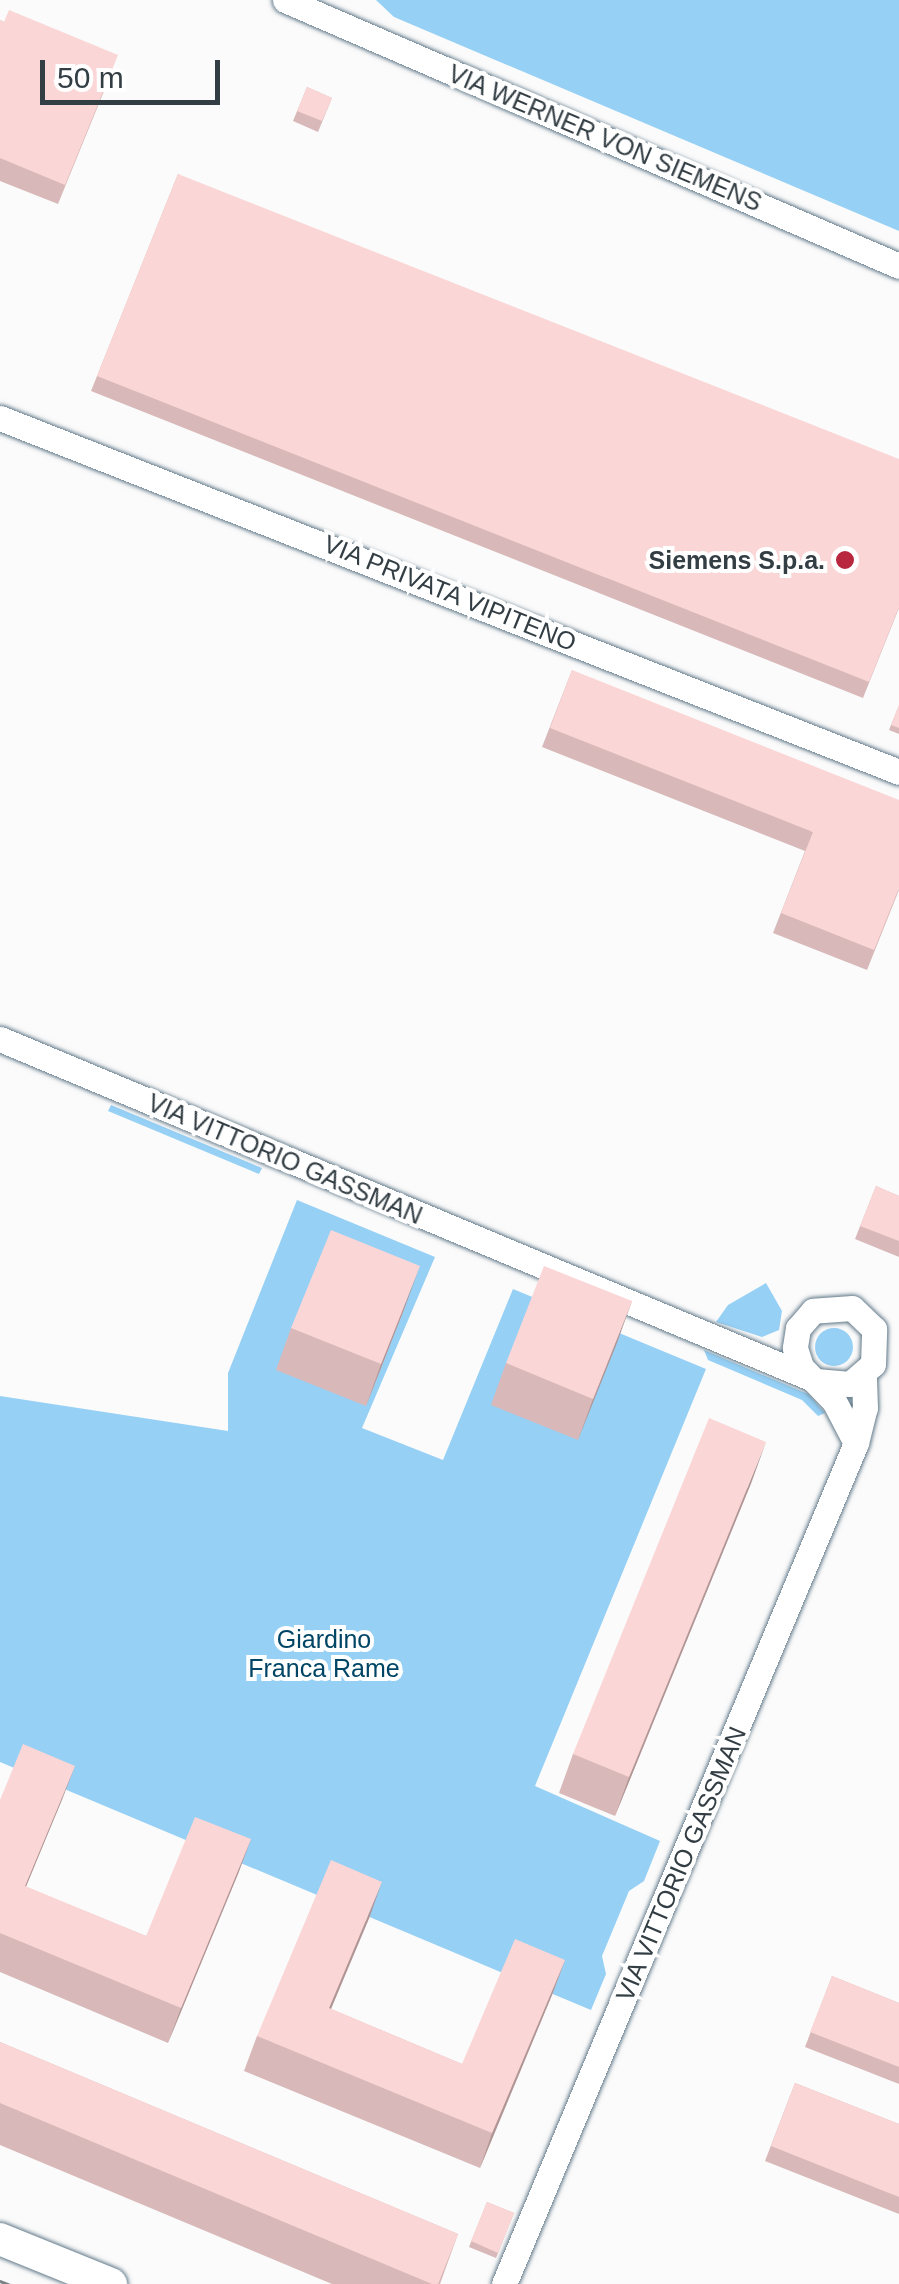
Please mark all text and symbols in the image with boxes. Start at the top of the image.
scale bar [45,40,225,102]
street label: VIA WERNER VON SIEMENS [443,58,767,218]
text: 50 m [57,61,124,94]
street label: VIA PRIVATA VIPITENO [318,528,582,658]
place label: Siemens S.p.a. [649,545,825,575]
marker: Siemens S.p.a. [834,549,856,571]
street label: VIA VITTORIO GASSMAN [143,1087,427,1231]
park label: Giardino Franca Rame [248,1625,400,1684]
street label: VIA VITTORIO GASSMAN [609,1722,753,2006]

